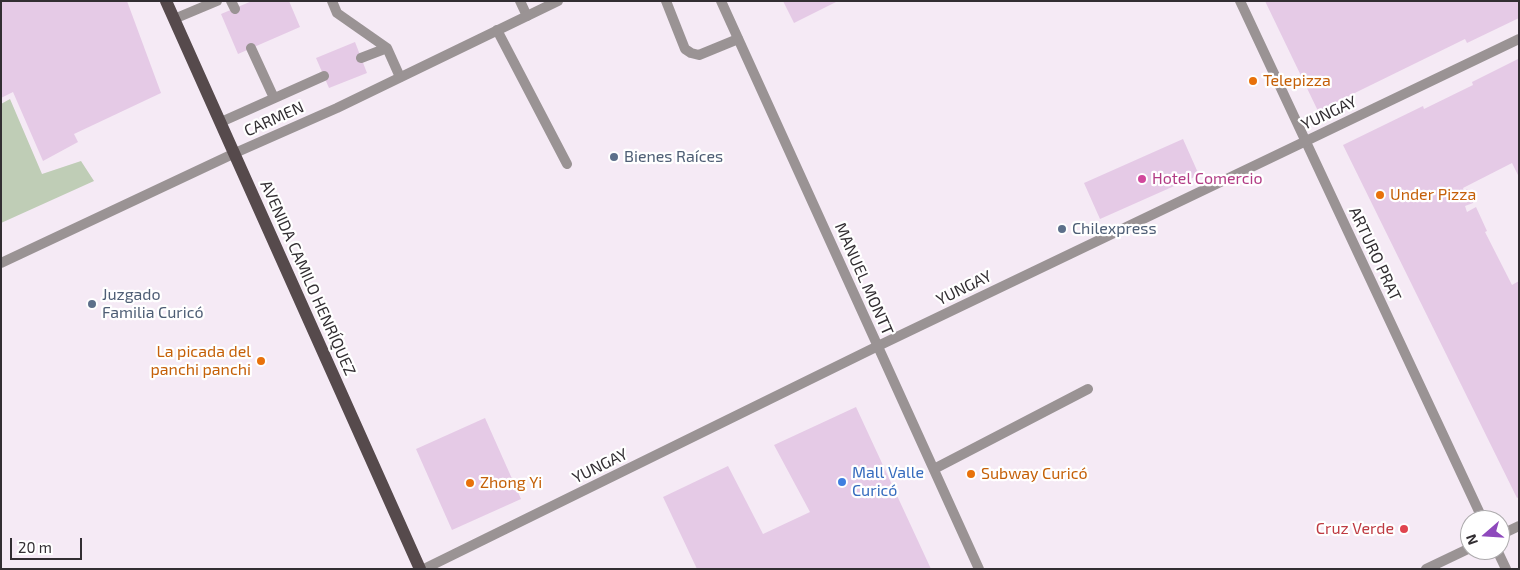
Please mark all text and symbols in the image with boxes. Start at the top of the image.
place label: Telepizza [1263,71,1331,91]
marker: Telepizza [1247,75,1259,87]
street label: YUNGAY [1298,92,1360,134]
street label: CARMEN [241,97,307,141]
place label: Bienes Raíces [624,147,723,167]
marker: Bienes Raíces [608,151,620,163]
place label: Hotel Comercio [1152,169,1263,189]
marker: Hotel Comercio [1136,173,1148,185]
street label: AVENIDA CAMILO HENRÍQUEZ [256,177,360,379]
place label: Under Pizza [1390,185,1476,205]
marker: Under Pizza [1374,189,1386,201]
street label: ARTURO PRAT [1345,204,1405,304]
place label: Chilexpress [1072,219,1157,239]
street label: MANUEL MONTT [831,220,897,338]
marker: Chilexpress [1056,223,1068,235]
street label: YUNGAY [933,266,995,310]
place label: Juzgado Familia Curicó [102,285,204,323]
marker: Juzgado Familia Curicó [86,298,98,310]
place label: La picada del panchi panchi [151,342,251,380]
marker: La picada del panchi panchi [255,355,267,367]
street label: YUNGAY [569,444,631,488]
place label: Mall Valle Curicó [852,463,924,501]
place label: Subway Curicó [981,464,1088,484]
marker: Subway Curicó [965,468,977,480]
place label: Zhong Yi [480,473,542,493]
marker: Mall Valle Curicó [836,476,848,488]
marker: Zhong Yi [464,477,476,489]
north arrow [1460,510,1510,560]
place label: Cruz Verde [1316,519,1394,539]
marker: Cruz Verde [1398,523,1410,535]
scale bar [12,528,85,560]
text: N [1462,532,1481,547]
text: 20 m [18,538,52,556]

